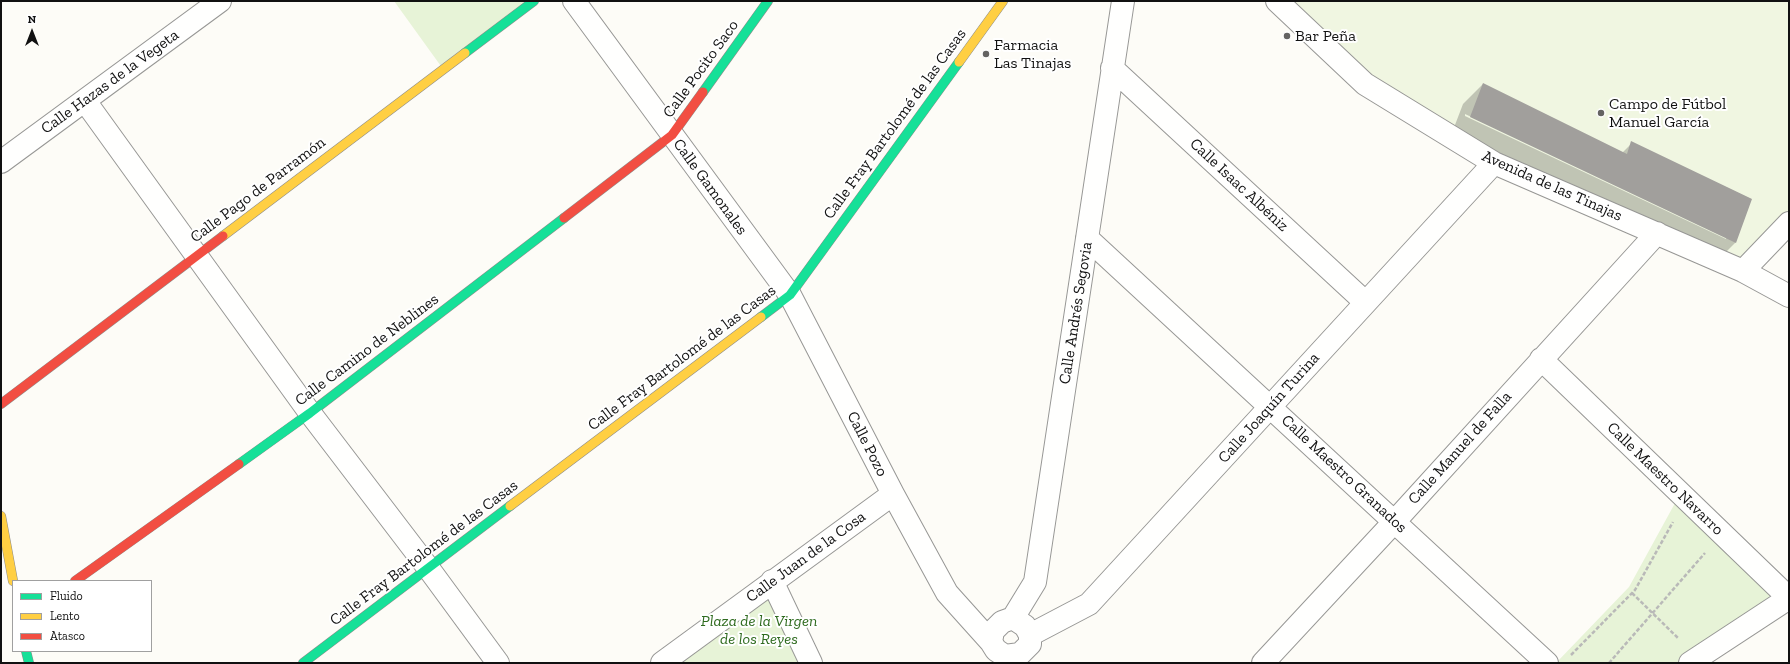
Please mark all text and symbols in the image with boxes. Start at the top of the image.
north arrow [12,12,52,52]
text: N [28,13,36,26]
street label: Calle Pocito Saco [659,16,743,122]
street label: Calle Fray Bartolomé de las Casas [819,25,971,223]
street label: Calle Hazas de la Vegeta [37,26,183,138]
place label: Bar Peña [1295,26,1356,46]
marker: Bar Peña [1282,31,1292,41]
place label: Farmacia Las Tinajas [994,35,1071,73]
marker: Farmacia Las Tinajas [981,49,991,59]
place label: Campo de Fútbol Manuel García [1609,94,1726,132]
marker: Campo de Fútbol Manuel García [1596,108,1606,118]
street label: Calle Pago de Parramón [187,133,329,247]
street label: Calle Isaac Albéniz [1186,134,1292,236]
street label: Calle Gamonales [669,135,751,239]
street label: Avenida de las Tinajas [1479,146,1625,226]
street label: Calle Andrés Segovia [1055,240,1097,386]
street label: Calle Fray Bartolomé de las Casas [584,281,780,435]
street label: Calle Camino de Neblines [291,290,443,410]
street label: Calle Joaquín Turina [1214,349,1324,467]
street label: Calle Manuel de Falla [1404,387,1516,509]
street label: Calle Pozo [842,408,892,480]
street label: Calle Maestro Granados [1277,411,1411,537]
street label: Calle Maestro Navarro [1603,418,1727,540]
street label: Calle Fray Bartolomé de las Casas [326,476,522,630]
street label: Calle Juan de la Cosa [742,507,870,607]
legend [12,580,152,652]
text: Fluido [50,589,83,603]
text: Lento [50,609,80,623]
park label: Plaza de la Virgen de los Reyes [701,611,817,649]
text: Atasco [50,629,85,643]

